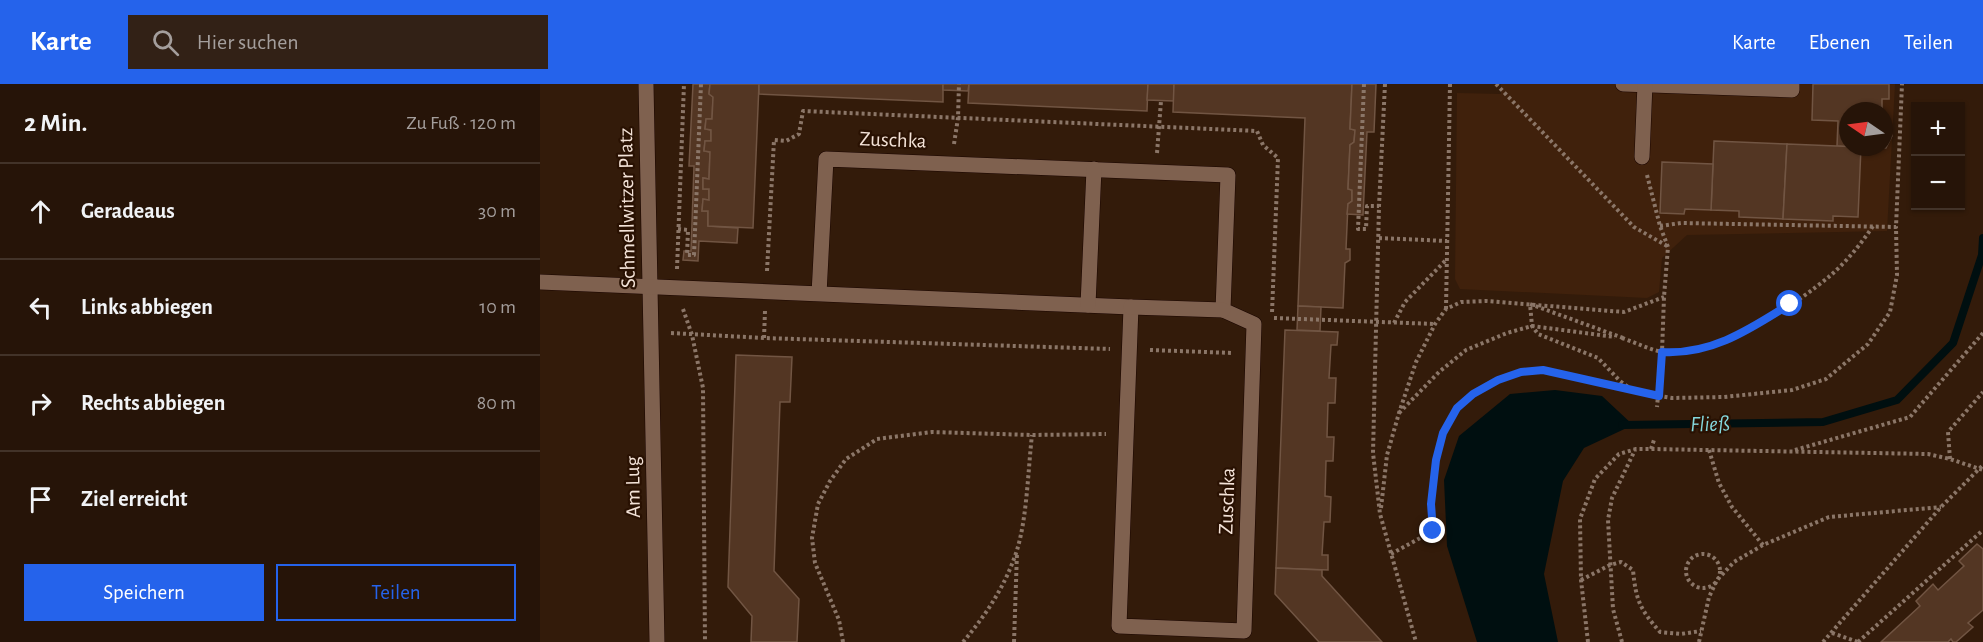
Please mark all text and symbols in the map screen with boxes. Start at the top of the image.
search box [128,15,548,69]
icon: search [149,26,182,59]
text: Karte [30,28,92,56]
text: Hier suchen [197,31,299,53]
text: Karte [1732,32,1776,53]
text: Ebenen [1809,32,1871,53]
text: Teilen [1904,32,1953,53]
north arrow [1839,102,1893,156]
map controls [1911,102,1965,210]
button: + [1911,102,1965,156]
text: 2 Min. [24,110,87,136]
text: Zu Fuß · 120 m [406,113,516,133]
street label: Schmellwitzer Platz [615,128,639,288]
street label: Zuschka [859,128,927,152]
button: − [1911,156,1965,210]
icon: ahead [24,195,57,228]
text: Geradeaus [81,200,175,222]
text: 30 m [478,201,516,221]
route start [1776,290,1802,316]
icon: left [24,291,57,324]
text: Links abbiegen [81,296,213,318]
text: 10 m [479,297,516,317]
icon: right [24,387,57,420]
text: Rechts abbiegen [81,392,225,414]
text: 80 m [477,393,516,413]
water label: Fließ [1690,413,1730,435]
street label: Am Lug [622,455,644,518]
street label: Zuschka [1215,467,1239,535]
icon: arrive [24,483,57,516]
text: Ziel erreicht [81,488,188,510]
route end [1419,517,1445,543]
button: Speichern [24,564,264,621]
button: Teilen [276,564,516,621]

